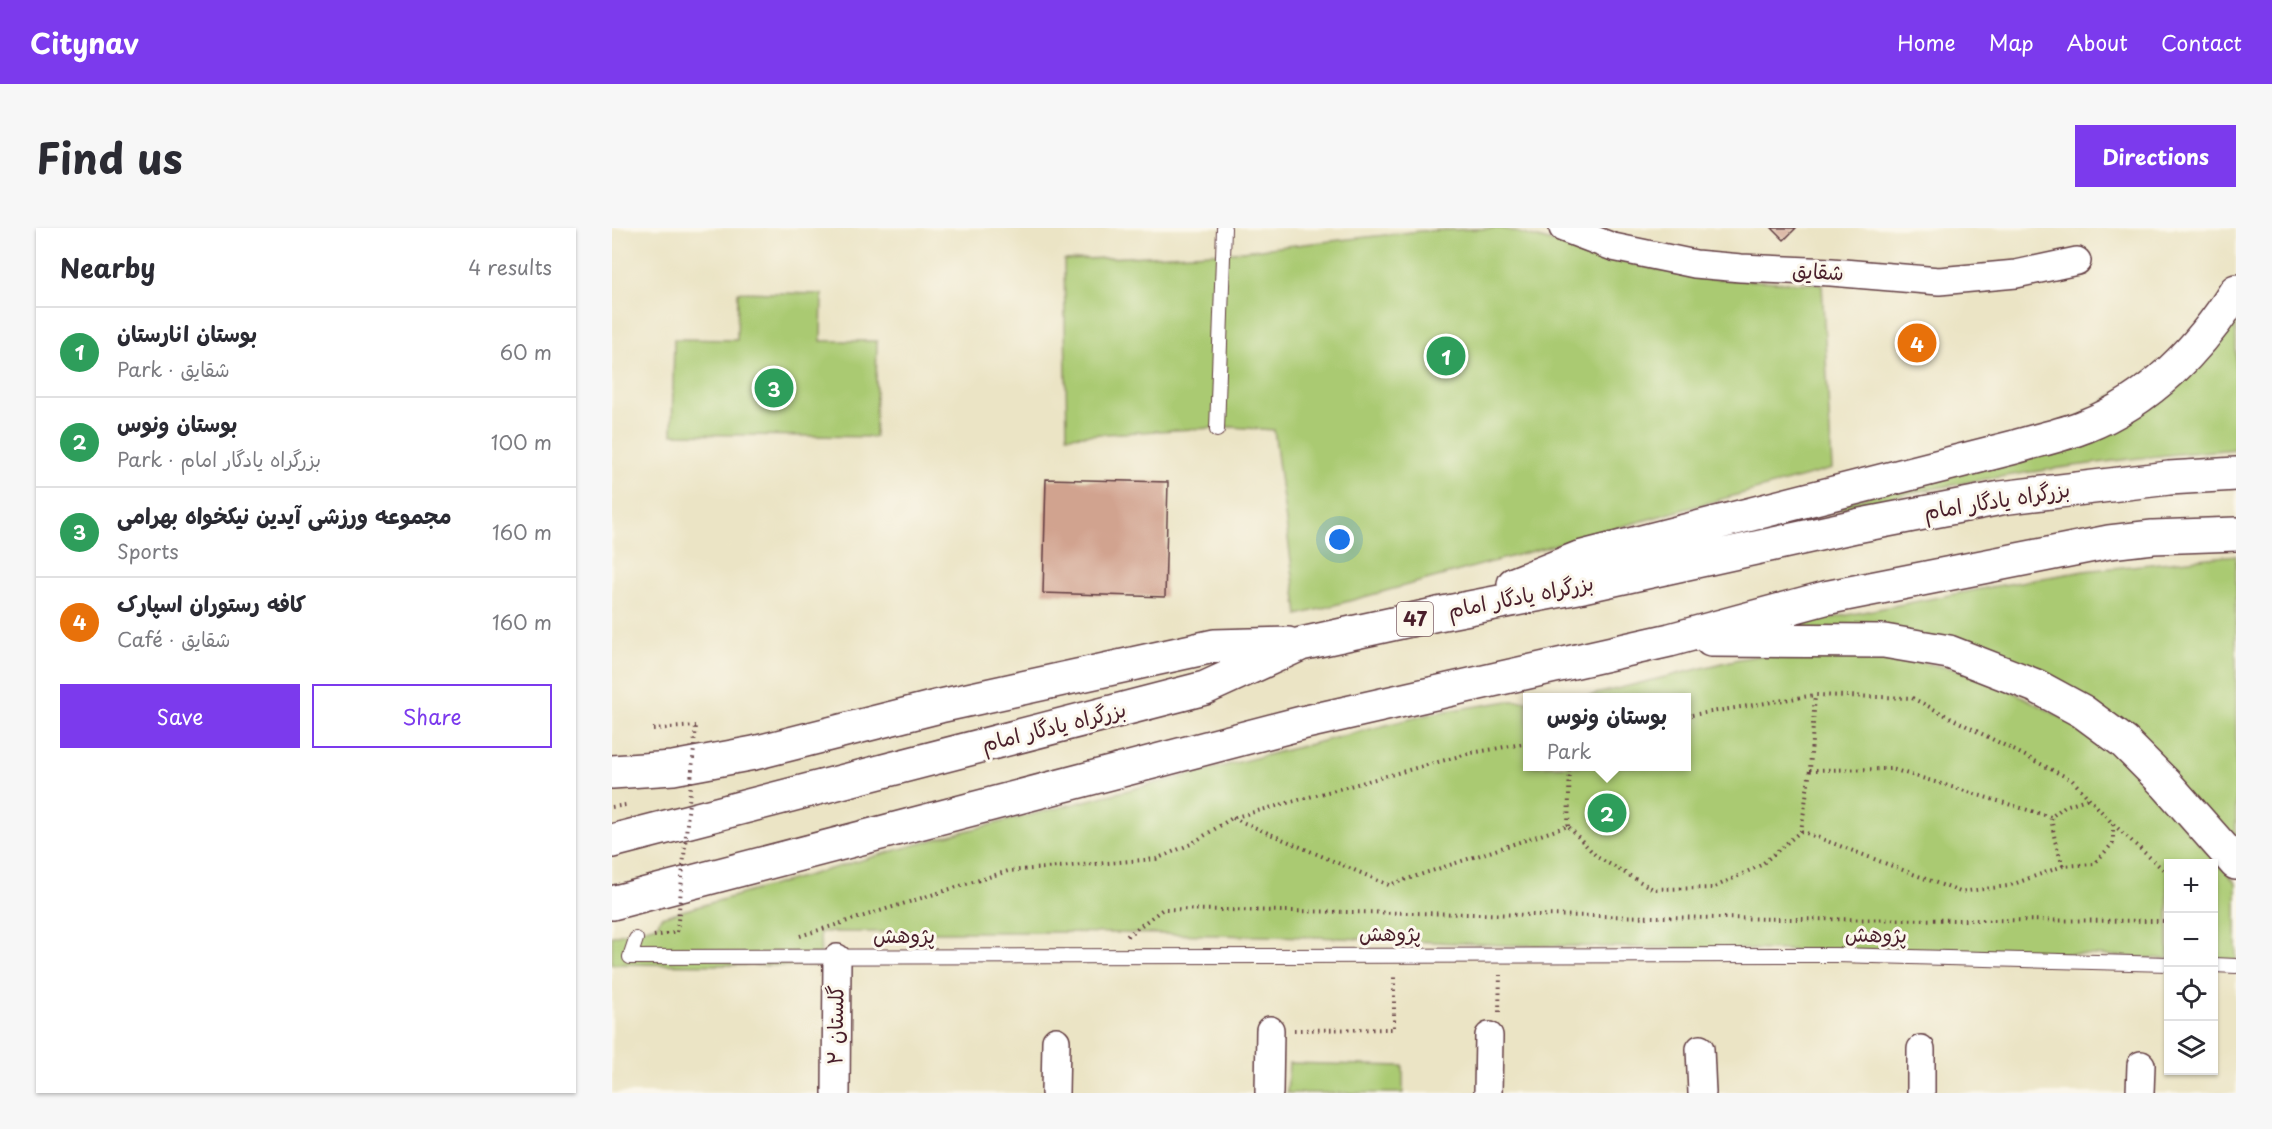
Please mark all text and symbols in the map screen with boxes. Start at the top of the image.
text: Citynav [30,21,139,64]
text: Home [1897,26,1956,58]
text: Map [1989,26,2034,58]
text: About [2067,26,2128,58]
text: Contact [2161,26,2242,58]
text: Find us [36,125,183,188]
button: Directions [2075,125,2236,187]
text: Nearby [60,248,155,287]
text: 4 results [468,252,552,282]
street label: شقایق [1791,253,1845,287]
text: بوستان انارستان [117,316,257,349]
pin: 4 [1898,320,1936,366]
pin: 1 [1426,334,1466,378]
text: 1 [75,337,84,367]
text: 60 m [500,337,552,367]
text: Park · شقایق [117,354,230,384]
pin: 3 [754,366,794,410]
text: بوستان ونوس [117,406,237,439]
text: 2 [72,427,87,457]
text: 100 m [491,427,552,457]
text: Park · بزرگراه یادگار امام [117,444,321,474]
street label: بزرگراه یادگار امام [1921,472,2072,528]
text: مجموعه ورزشی آیدین نیکخواه بهرامی [117,498,452,531]
text: 3 [73,517,86,547]
text: 160 m [492,517,552,547]
your location [1325,525,1354,554]
text: Sports [117,536,179,566]
street label: بزرگراه یادگار امام [1445,565,1597,627]
text: کافه رستوران اسپارک [117,586,306,619]
road number: 47 [1397,602,1433,636]
text: 4 [73,607,86,637]
text: 160 m [492,607,552,637]
text: Café · شقایق [117,624,231,654]
button: Save [60,684,300,748]
button: Share [312,684,552,748]
street label: بزرگراه یادگار امام [978,692,1130,760]
popup [1523,693,1691,771]
text: بوستان ونوس [1547,698,1667,731]
text: Park [1547,736,1591,766]
pin: 2 [1588,790,1626,836]
map controls [2164,859,2218,1075]
button: + [2164,859,2218,913]
button: − [2164,913,2218,967]
street label: پژوهش [1359,916,1421,948]
street label: پژوهش [1845,916,1907,950]
street label: پژوهش [873,918,935,950]
button: locate [2164,967,2218,1021]
street label: گلستان ۲ [817,985,851,1065]
button: layers [2164,1021,2218,1075]

